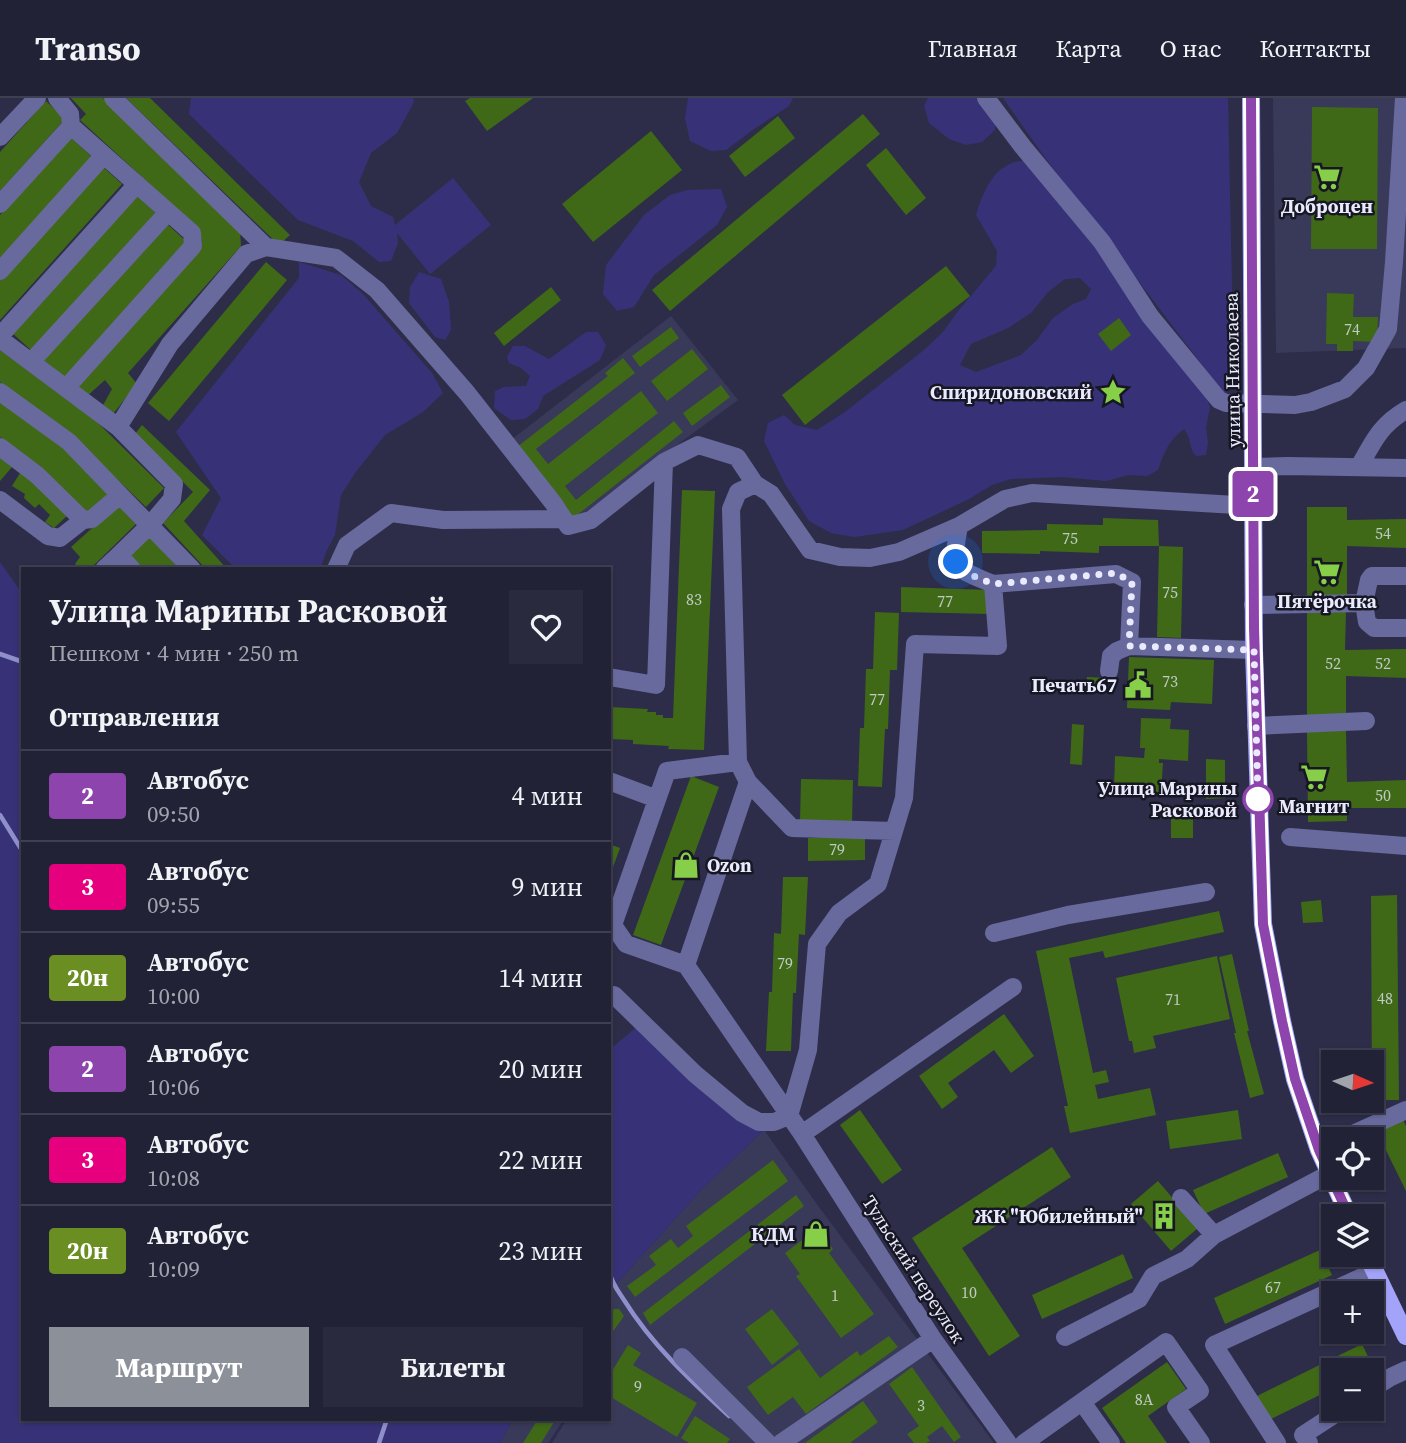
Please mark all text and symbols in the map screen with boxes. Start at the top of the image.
text: Transo [35,26,141,71]
text: Главная [928,32,1017,65]
text: Карта [1055,32,1122,65]
text: О нас [1160,32,1221,65]
text: Контакты [1259,32,1371,65]
supermarket icon: Доброцен [1312,162,1342,192]
place label: Доброцен [1281,193,1373,219]
street label: улица Николаева [1218,292,1246,448]
house number: 74 [1344,318,1360,340]
place icon: Спиридоновский [1098,377,1128,407]
place label: Спиридоновский [930,379,1092,405]
line badge: 2 [1230,471,1276,517]
text: 2 [1246,477,1260,510]
house number: 54 [1375,522,1391,544]
house number: 75 [1062,527,1078,549]
your location [938,544,973,579]
supermarket icon: Пятёрочка [1312,557,1342,587]
house number: 75 [1162,581,1178,603]
text: Улица Марины Расковой [49,588,447,633]
house number: 83 [686,588,702,610]
place label: Пятёрочка [1277,588,1378,614]
button: heart [509,590,583,664]
house number: 77 [937,590,953,612]
text: Пешком · 4 мин · 250 m [49,637,299,669]
house number: 52 [1325,652,1341,674]
house number: 52 [1375,652,1391,674]
public building icon: Печать67 [1123,670,1153,700]
house number: 73 [1162,670,1178,692]
place label: Печать67 [1032,672,1117,698]
house number: 77 [869,688,885,710]
text: Отправления [49,699,220,735]
text: Автобус [147,762,249,798]
supermarket icon: Магнит [1299,762,1329,792]
place label: Улица Марины Расковой [1098,775,1237,823]
text: 4 мин [511,778,583,814]
text: 2 [81,779,94,812]
marker: Улица Марины Расковой [1243,784,1273,814]
house number: 50 [1375,784,1391,806]
place label: Магнит [1279,793,1350,819]
text: 09:50 [147,798,200,830]
house number: 79 [829,838,845,860]
shop icon: Ozon [671,850,701,880]
place label: Ozon [707,852,752,878]
text: Автобус [147,853,249,889]
text: 9 мин [511,869,583,905]
text: 3 [81,870,94,903]
text: 09:55 [147,889,200,921]
text: Автобус [147,944,249,980]
house number: 79 [777,952,793,974]
text: 14 мин [498,960,583,996]
text: 20н [67,961,108,994]
text: 10:00 [147,980,200,1012]
house number: 48 [1377,987,1393,1009]
house number: 71 [1165,988,1181,1010]
text: Автобус [147,1035,249,1071]
north arrow [1321,1050,1384,1113]
map controls [1321,1050,1384,1421]
text: 20 мин [498,1051,583,1087]
text: 2 [81,1052,94,1085]
text: 10:06 [147,1071,200,1103]
text: Автобус [147,1126,249,1162]
button: locate [1321,1127,1384,1190]
text: 22 мин [498,1142,583,1178]
text: 3 [81,1143,94,1176]
text: 10:08 [147,1162,200,1194]
street label: Тульский переулок [857,1190,972,1348]
building icon: ЖК "Юбилейный" [1149,1201,1179,1231]
place label: ЖК "Юбилейный" [974,1203,1143,1229]
button: layers [1321,1204,1384,1267]
text: Автобус [147,1217,249,1253]
shop icon: КДМ [801,1219,831,1249]
place label: КДМ [751,1221,795,1247]
text: 23 мин [498,1233,583,1269]
text: 20н [67,1234,108,1267]
text: 10:09 [147,1253,200,1285]
house number: 67 [1265,1276,1281,1298]
house number: 10 [961,1281,977,1303]
button: + [1321,1281,1384,1344]
house number: 1 [831,1284,839,1306]
button: Маршрут [49,1327,309,1407]
button: Билеты [323,1327,583,1407]
button: − [1321,1358,1384,1421]
house number: 9 [634,1375,642,1397]
house number: 8А [1135,1388,1154,1410]
house number: 3 [917,1394,925,1416]

